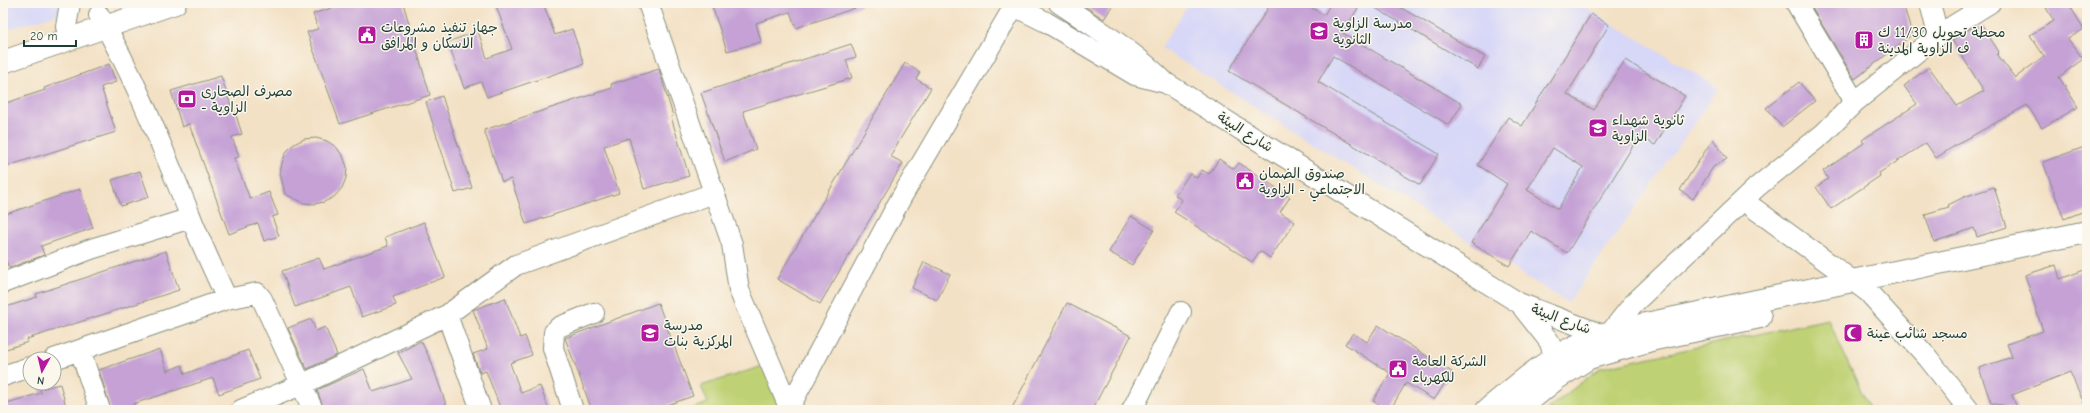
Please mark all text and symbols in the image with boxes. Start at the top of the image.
place label: مدرسة الزاوية الثانوية [1333,15,1412,49]
place label: جهاز تنفيذ مشروعات الاسكان و المرافق [381,19,498,52]
school or university icon: مدرسة الزاوية الثانوية [1308,20,1330,42]
scale bar [24,22,76,48]
public building icon: جهاز تنفيذ مشروعات الاسكان و المرافق [356,24,378,46]
place label: محطة تحويل 11/30 ك ف الزاوية المدينة [1878,24,2005,57]
text: 20 m [30,29,58,43]
building icon: محطة تحويل 11/30 ك ف الزاوية المدينة [1853,29,1875,51]
place label: مصرف الصحارى - الزاوية [201,83,293,116]
bank icon: مصرف الصحارى - الزاوية [176,88,198,110]
street label: شارع البيئة [1214,108,1276,157]
place label: ثانوية شهداء الزاوية [1612,112,1685,145]
school or university icon: ثانوية شهداء الزاوية [1587,117,1609,139]
place label: صندوق الضمان الاجتماعي - الزاوية [1259,165,1365,202]
public building icon: صندوق الضمان الاجتماعي - الزاوية [1234,170,1256,192]
street label: شارع البيئة [1528,300,1593,339]
place label: مدرسة المركزية بنات [664,317,732,350]
school or university icon: مدرسة المركزية بنات [639,322,661,344]
mosque icon: مسجد شائب عينة [1842,322,1864,344]
place label: مسجد شائب عينة [1867,325,1968,342]
north arrow [22,351,62,391]
place label: الشركة العامة للكهرباء [1412,353,1486,386]
public building icon: الشركة العامة للكهرباء [1387,358,1409,380]
text: N [36,373,45,387]

